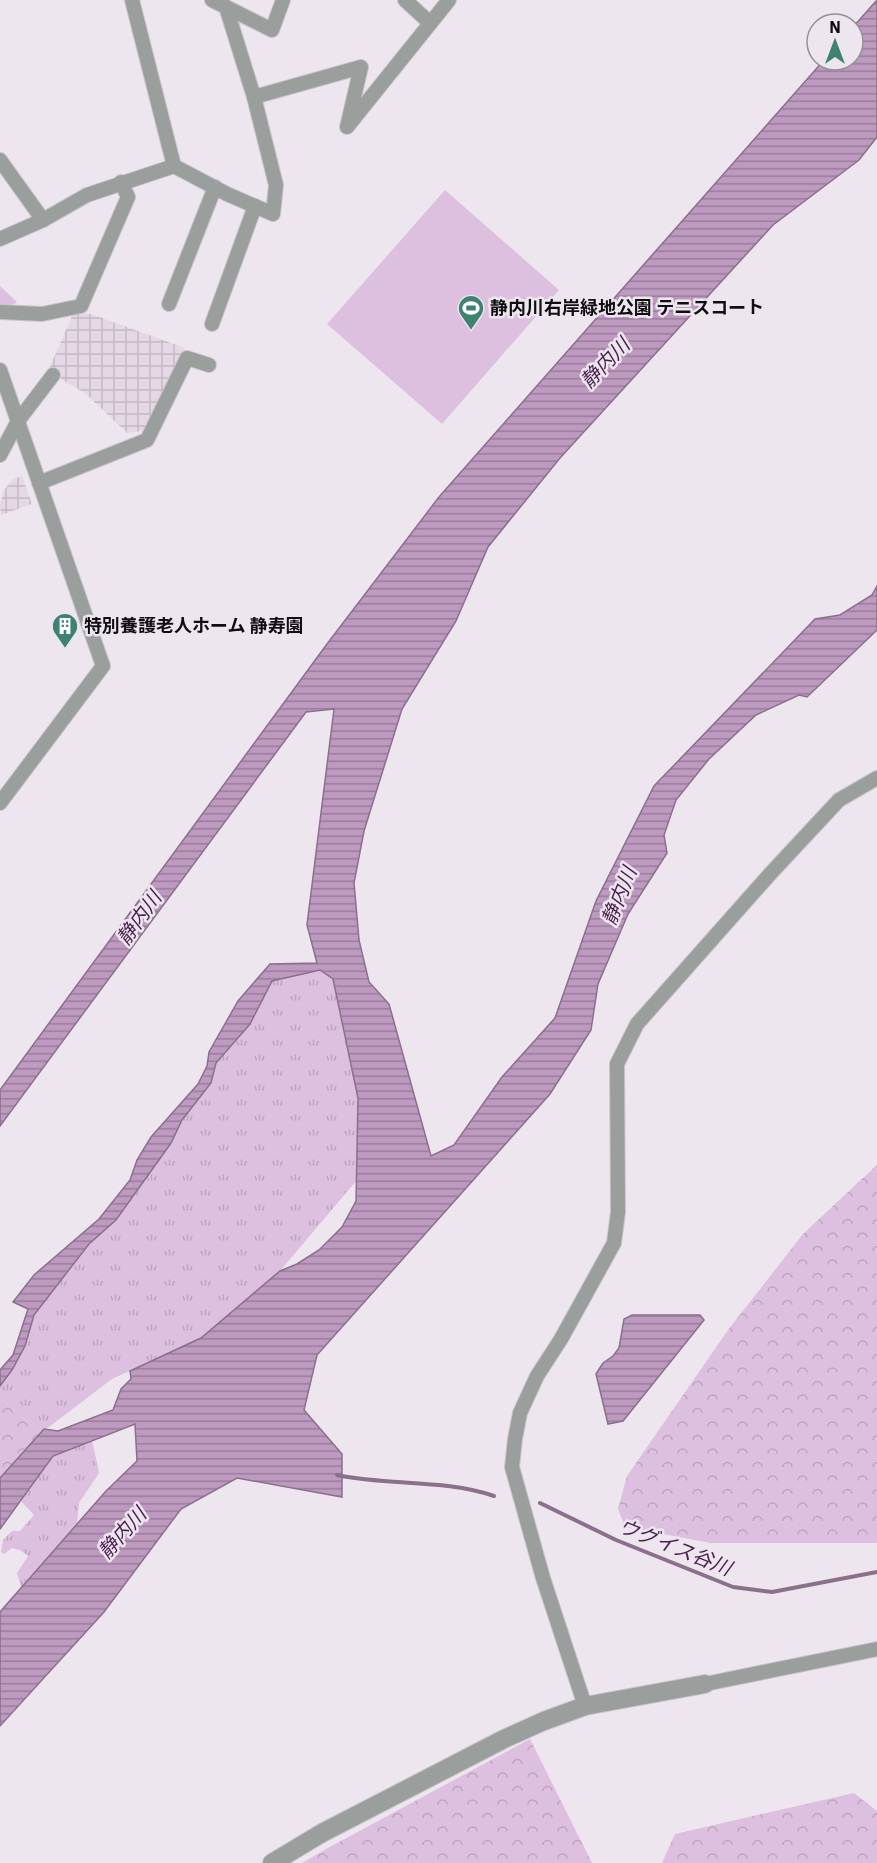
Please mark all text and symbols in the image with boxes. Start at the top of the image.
north arrow [805,12,865,72]
text: N [829,17,841,37]
sports icon: 静内川右岸緑地公園 テニスコート [456,293,486,331]
place label: 静内川右岸緑地公園 テニスコート [490,296,764,319]
water label: 静内川 [574,330,637,394]
building icon: 特別養護老人ホーム 静寿園 [50,611,80,649]
place label: 特別養護老人ホーム 静寿園 [84,614,304,637]
water label: 静内川 [595,861,643,929]
water label: 静内川 [110,884,168,950]
water label: 静内川 [92,1500,153,1564]
water label: ウグイス谷川 [615,1512,737,1582]

